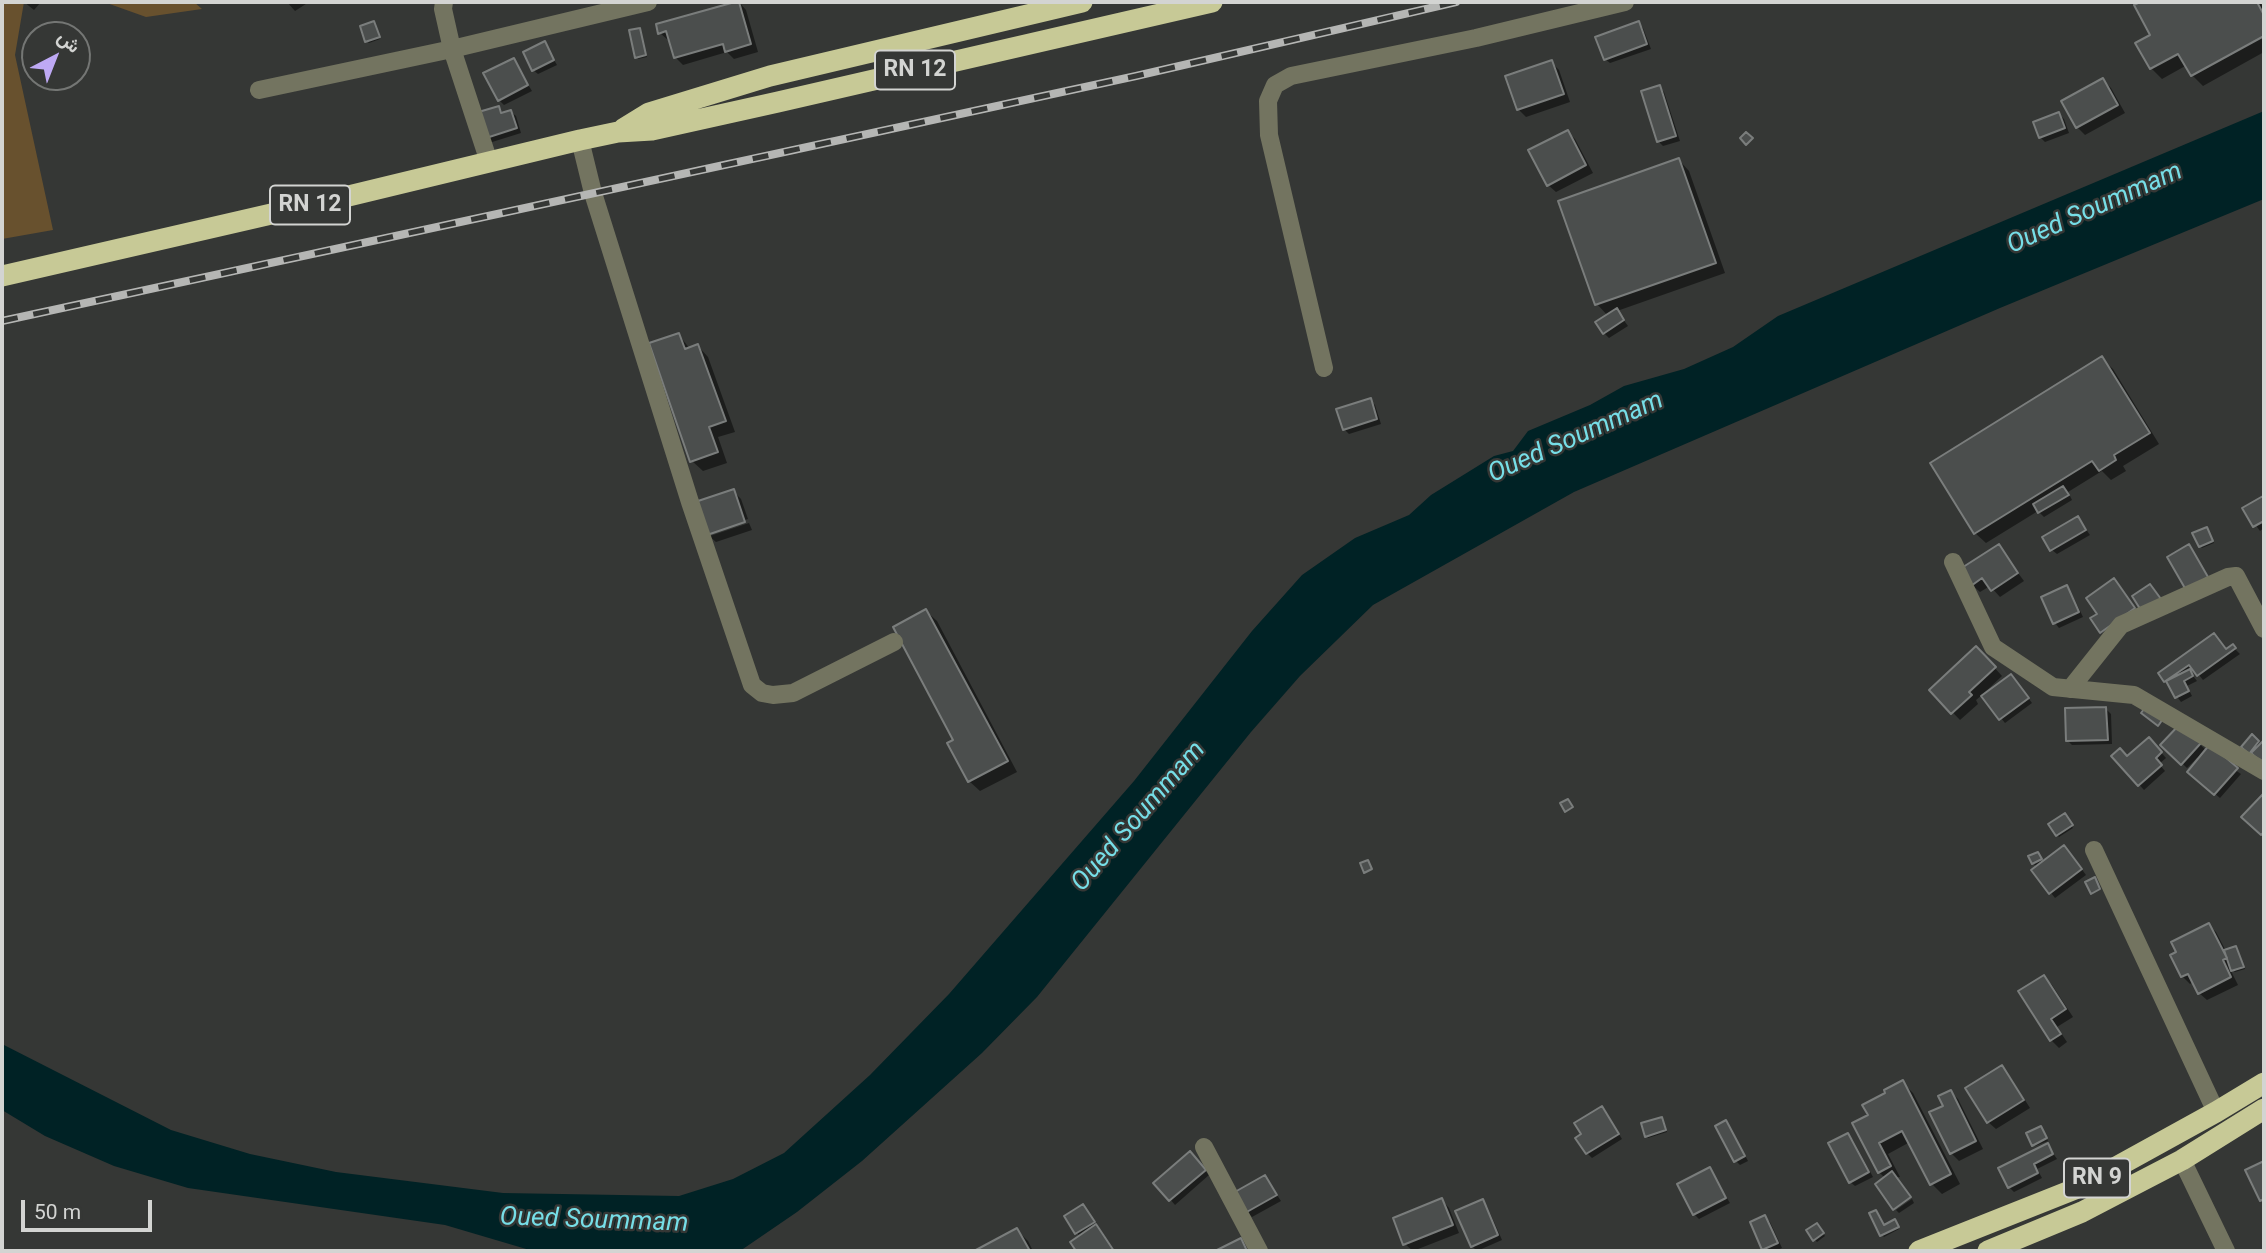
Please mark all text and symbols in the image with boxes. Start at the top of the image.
north arrow [21,21,91,91]
text: ش [53,25,85,58]
road number: RN 12 [875,50,955,90]
water label: Oued Soummam [2003,156,2187,262]
road number: RN 12 [270,186,350,224]
water label: Oued Soummam [1484,385,1668,491]
water label: Oued Soummam [1065,736,1213,898]
road number: RN 9 [2064,1158,2130,1198]
scale bar [24,1186,156,1230]
text: 50 m [34,1200,81,1224]
water label: Oued Soummam [499,1202,689,1240]

